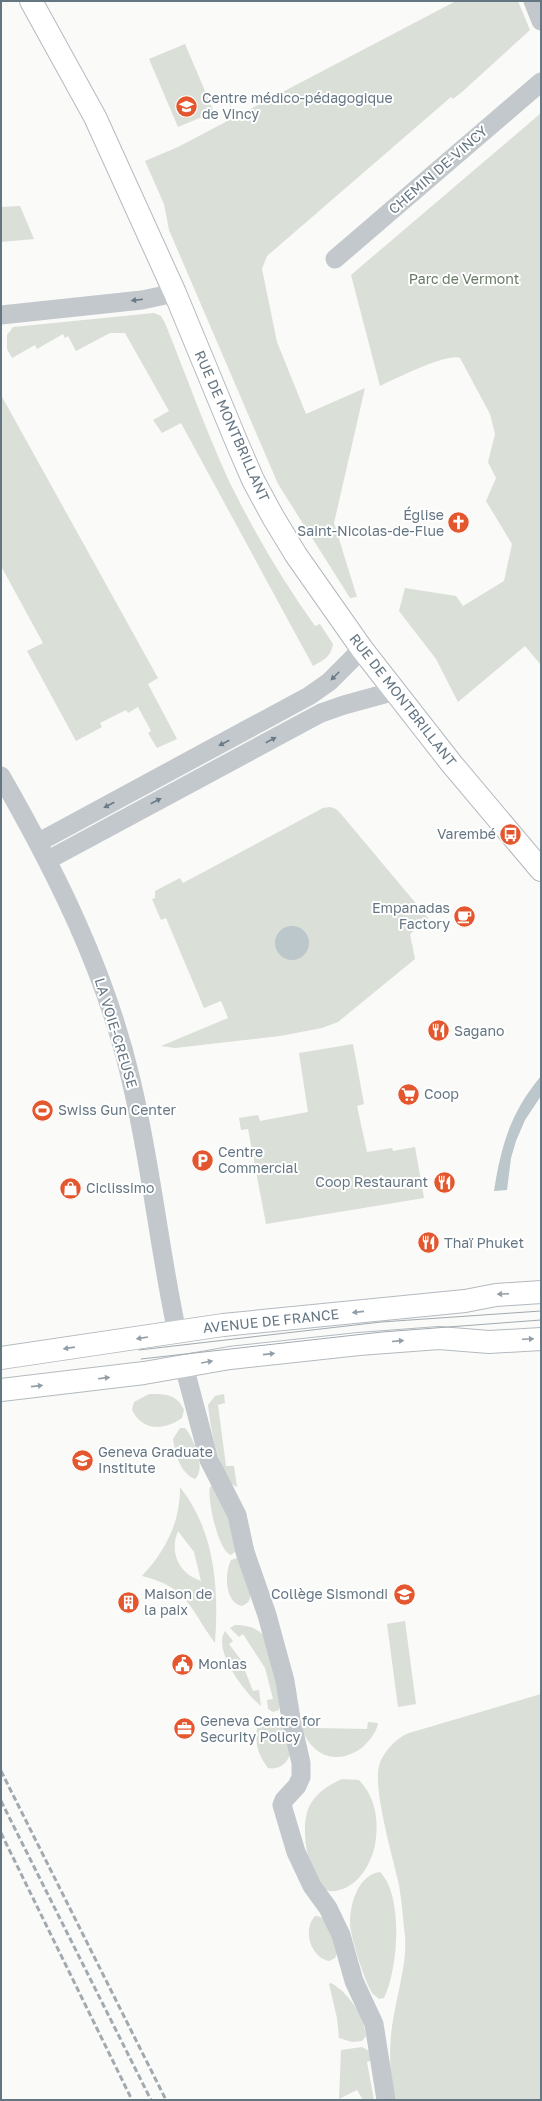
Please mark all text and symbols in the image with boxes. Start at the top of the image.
place label: Centre médico-pédagogique de Vincy [202,89,393,122]
school or university icon: Centre médico-pédagogique de Vincy [173,93,199,119]
street label: CHEMIN DE-VINCY [385,122,491,217]
park label: Parc de Vermont [409,270,519,287]
one-way arrow [131,297,143,304]
street label: RUE DE MONTBRILLANT [191,348,274,504]
place label: Église Saint-Nicolas-de-Flue [297,506,444,539]
church icon: Église Saint-Nicolas-de-Flue [446,510,472,536]
street label: RUE DE MONTBRILLANT [346,630,461,770]
one-way arrow [330,671,340,681]
one-way arrow [265,737,277,743]
one-way arrow [218,740,230,746]
one-way arrow [150,798,162,805]
one-way arrow [104,802,115,808]
bus stop icon: Varembé [498,821,524,847]
place label: Varembé [437,825,496,842]
place label: Empanadas Factory [372,899,450,932]
cafe icon: Empanadas Factory [452,903,478,929]
street label: LA VOIE-CREUSE [92,976,141,1090]
restaurant icon: Sagano [426,1018,452,1044]
place label: Sagano [454,1022,504,1039]
supermarket icon: Coop [396,1081,422,1107]
place label: Coop [424,1085,459,1102]
sports icon: Swiss Gun Center [29,1097,55,1123]
place label: Swiss Gun Center [58,1101,177,1118]
place label: Centre Commercial [218,1143,298,1176]
parking icon: Centre Commercial [189,1147,215,1173]
restaurant icon: Coop Restaurant [431,1169,457,1195]
place label: Coop Restaurant [315,1173,428,1190]
shop icon: Ciclissimo [58,1175,84,1201]
place label: Ciclissimo [86,1179,155,1196]
restaurant icon: Thaï Phuket [416,1230,442,1256]
place label: Thaï Phuket [444,1234,524,1251]
one-way arrow [497,1291,509,1298]
street label: AVENUE DE FRANCE [202,1305,340,1336]
one-way arrow [352,1309,364,1315]
one-way arrow [136,1335,148,1341]
one-way arrow [522,1336,534,1343]
one-way arrow [392,1337,404,1344]
one-way arrow [63,1345,75,1351]
one-way arrow [263,1351,275,1357]
one-way arrow [201,1359,213,1365]
one-way arrow [98,1375,110,1381]
one-way arrow [31,1383,43,1389]
place label: Geneva Graduate Institute [98,1443,213,1476]
school or university icon: Geneva Graduate Institute [70,1447,96,1473]
school or university icon: Collège Sismondi [391,1581,417,1607]
place label: Maison de la paix [144,1585,212,1618]
place label: Collège Sismondi [271,1585,388,1602]
building icon: Maison de la paix [115,1589,141,1615]
public building icon: Monlas [169,1651,195,1677]
place label: Monlas [198,1655,247,1672]
place label: Geneva Centre for Security Policy [200,1712,321,1745]
office icon: Geneva Centre for Security Policy [172,1716,198,1742]

